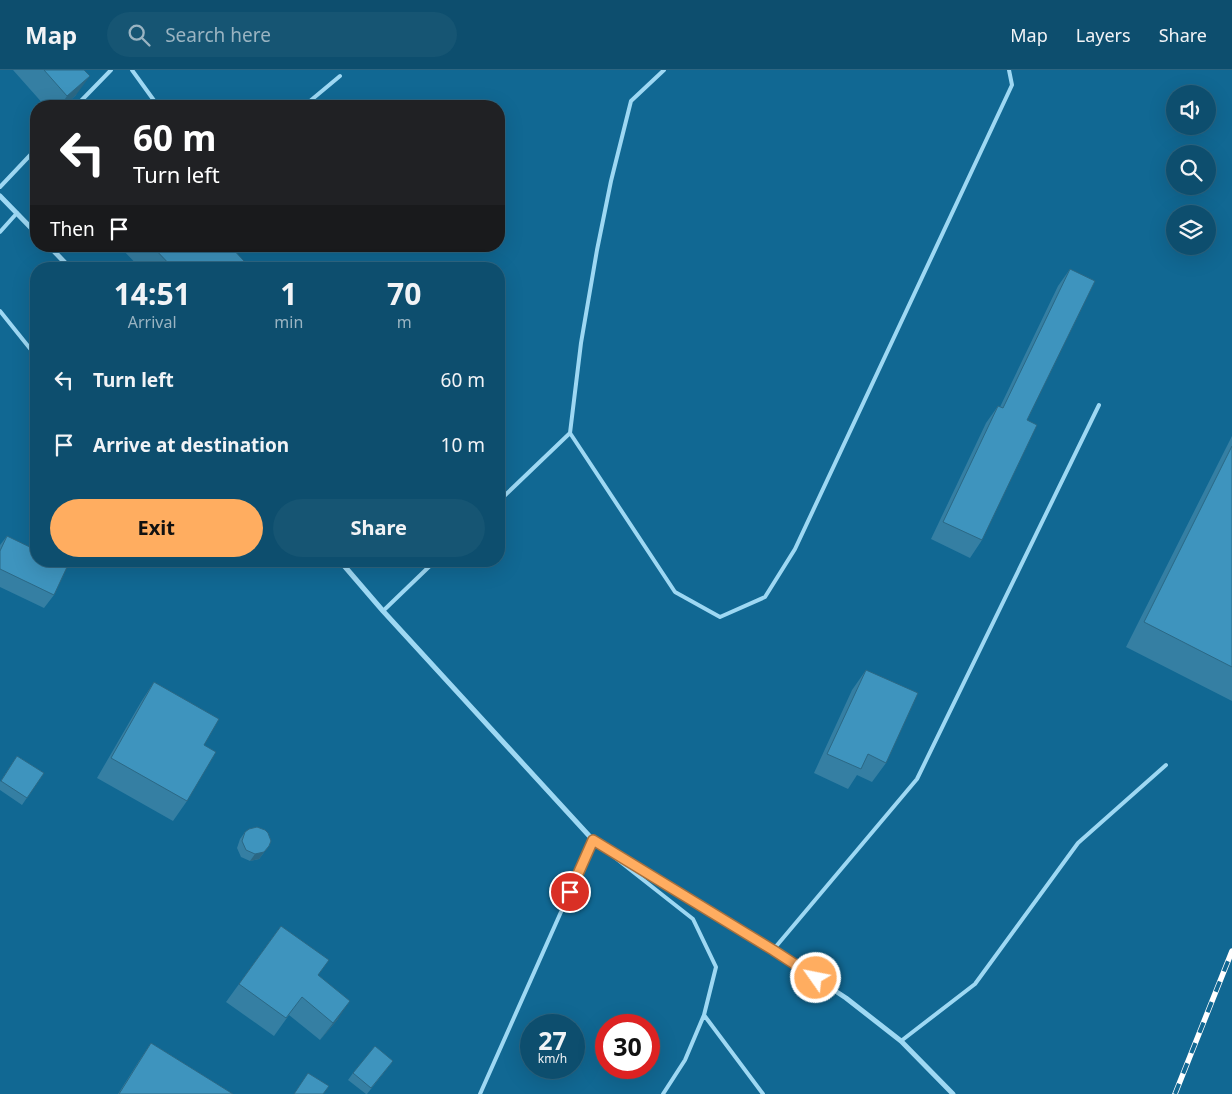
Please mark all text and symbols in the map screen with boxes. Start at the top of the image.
search box [107,12,457,57]
text: Map [25,18,77,51]
icon: search [125,21,153,49]
text: Search here [165,22,271,48]
text: Map [1010,23,1048,47]
text: Layers [1076,23,1131,47]
text: Share [1159,23,1207,47]
map controls [1166,85,1216,255]
button: sound [1166,85,1216,135]
text: 60 m [133,114,216,161]
icon: left [50,120,115,185]
button: search [1166,145,1216,195]
text: Turn left [133,159,220,189]
button: layers [1166,205,1216,255]
icon: arrive [105,215,133,243]
text: Then [50,216,95,242]
text: 14:51 [114,273,191,314]
text: 1 [280,273,297,314]
text: 70 [387,273,421,314]
text: Arrival [128,311,177,333]
text: min [274,311,303,333]
text: m [397,311,412,333]
icon: left [50,366,78,394]
text: Turn left [93,367,174,393]
text: 60 m [441,367,485,393]
icon: arrive [50,431,78,459]
text: Arrive at destination [93,432,289,458]
text: 10 m [441,432,485,458]
button: Exit [50,499,263,557]
button: Share [273,499,485,557]
pin [549,871,591,913]
icon: arrive [556,878,584,906]
position arrow [789,951,841,1003]
speed limit sign: 30 [595,1014,660,1079]
text: 27 [538,1023,567,1057]
text: km/h [538,1050,567,1067]

